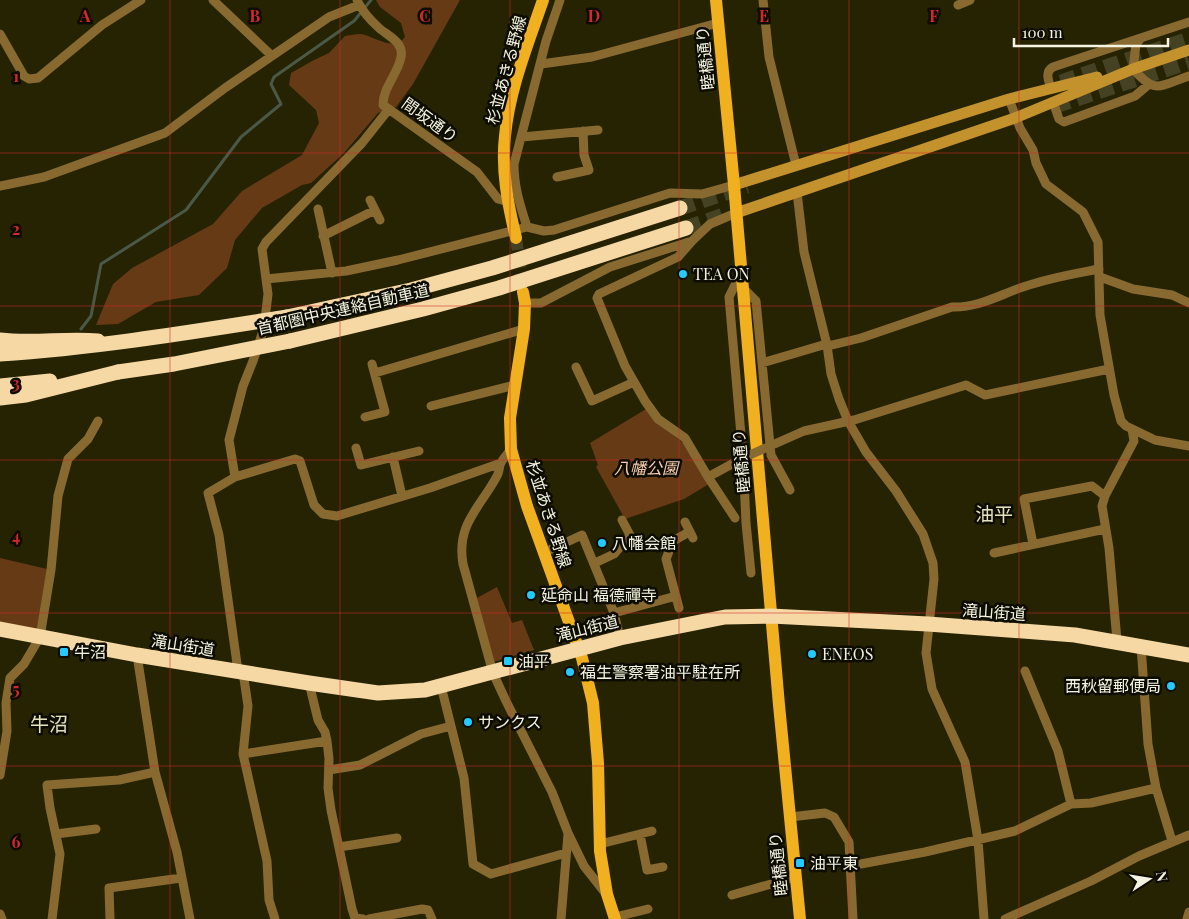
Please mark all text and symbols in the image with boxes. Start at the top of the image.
text: A [79,5,91,26]
text: B [250,5,261,26]
text: C [419,5,431,26]
text: D [588,5,600,26]
text: E [759,5,769,26]
text: F [929,5,939,26]
street label: 杉並あきる野線 [481,13,530,127]
scale bar [1014,15,1168,47]
text: 100 m [1022,22,1063,42]
street label: 睦橋通り [691,25,718,91]
text: 1 [13,65,19,86]
street label: 間坂通り [398,92,462,147]
text: 2 [12,218,20,239]
place label: TEA ON [693,263,750,284]
marker: TEA ON [677,268,689,280]
street label: 首都圏中央連絡自動車道 [255,278,431,339]
text: 3 [12,372,20,393]
street label: 睦橋通り [727,428,754,494]
street label: 杉並あきる野線 [522,457,577,570]
park label: 八幡公園 [614,457,680,478]
district label: 油平 [975,500,1013,526]
text: 4 [12,525,20,546]
place label: 八幡会館 [612,532,676,553]
marker: 八幡会館 [596,537,608,549]
place label: 延命山 福德禪寺 [541,584,657,605]
marker: 延命山 福德禪寺 [525,589,537,601]
street label: 滝山街道 [961,599,1027,624]
street label: 滝山街道 [553,610,620,645]
street label: 滝山街道 [150,629,216,660]
place label: 牛沼 [74,641,106,662]
place label: ENEOS [822,643,873,664]
marker: 牛沼 [58,646,70,658]
marker: ENEOS [806,648,818,660]
place label: 油平 [518,650,550,671]
marker: 油平 [502,655,514,667]
place label: 福生警察署油平駐在所 [580,661,740,682]
marker: 福生警察署油平駐在所 [564,666,576,678]
place label: 西秋留郵便局 [1065,675,1161,696]
text: 5 [12,678,20,699]
marker: 西秋留郵便局 [1165,680,1177,692]
district label: 牛沼 [30,710,68,736]
place label: サンクス [478,711,542,732]
marker: サンクス [462,716,474,728]
text: 6 [12,831,21,852]
street label: 睦橋通り [764,831,791,897]
place label: 油平東 [810,852,858,873]
north arrow [1124,854,1174,904]
marker: 油平東 [794,857,806,869]
text: N [1152,869,1173,883]

